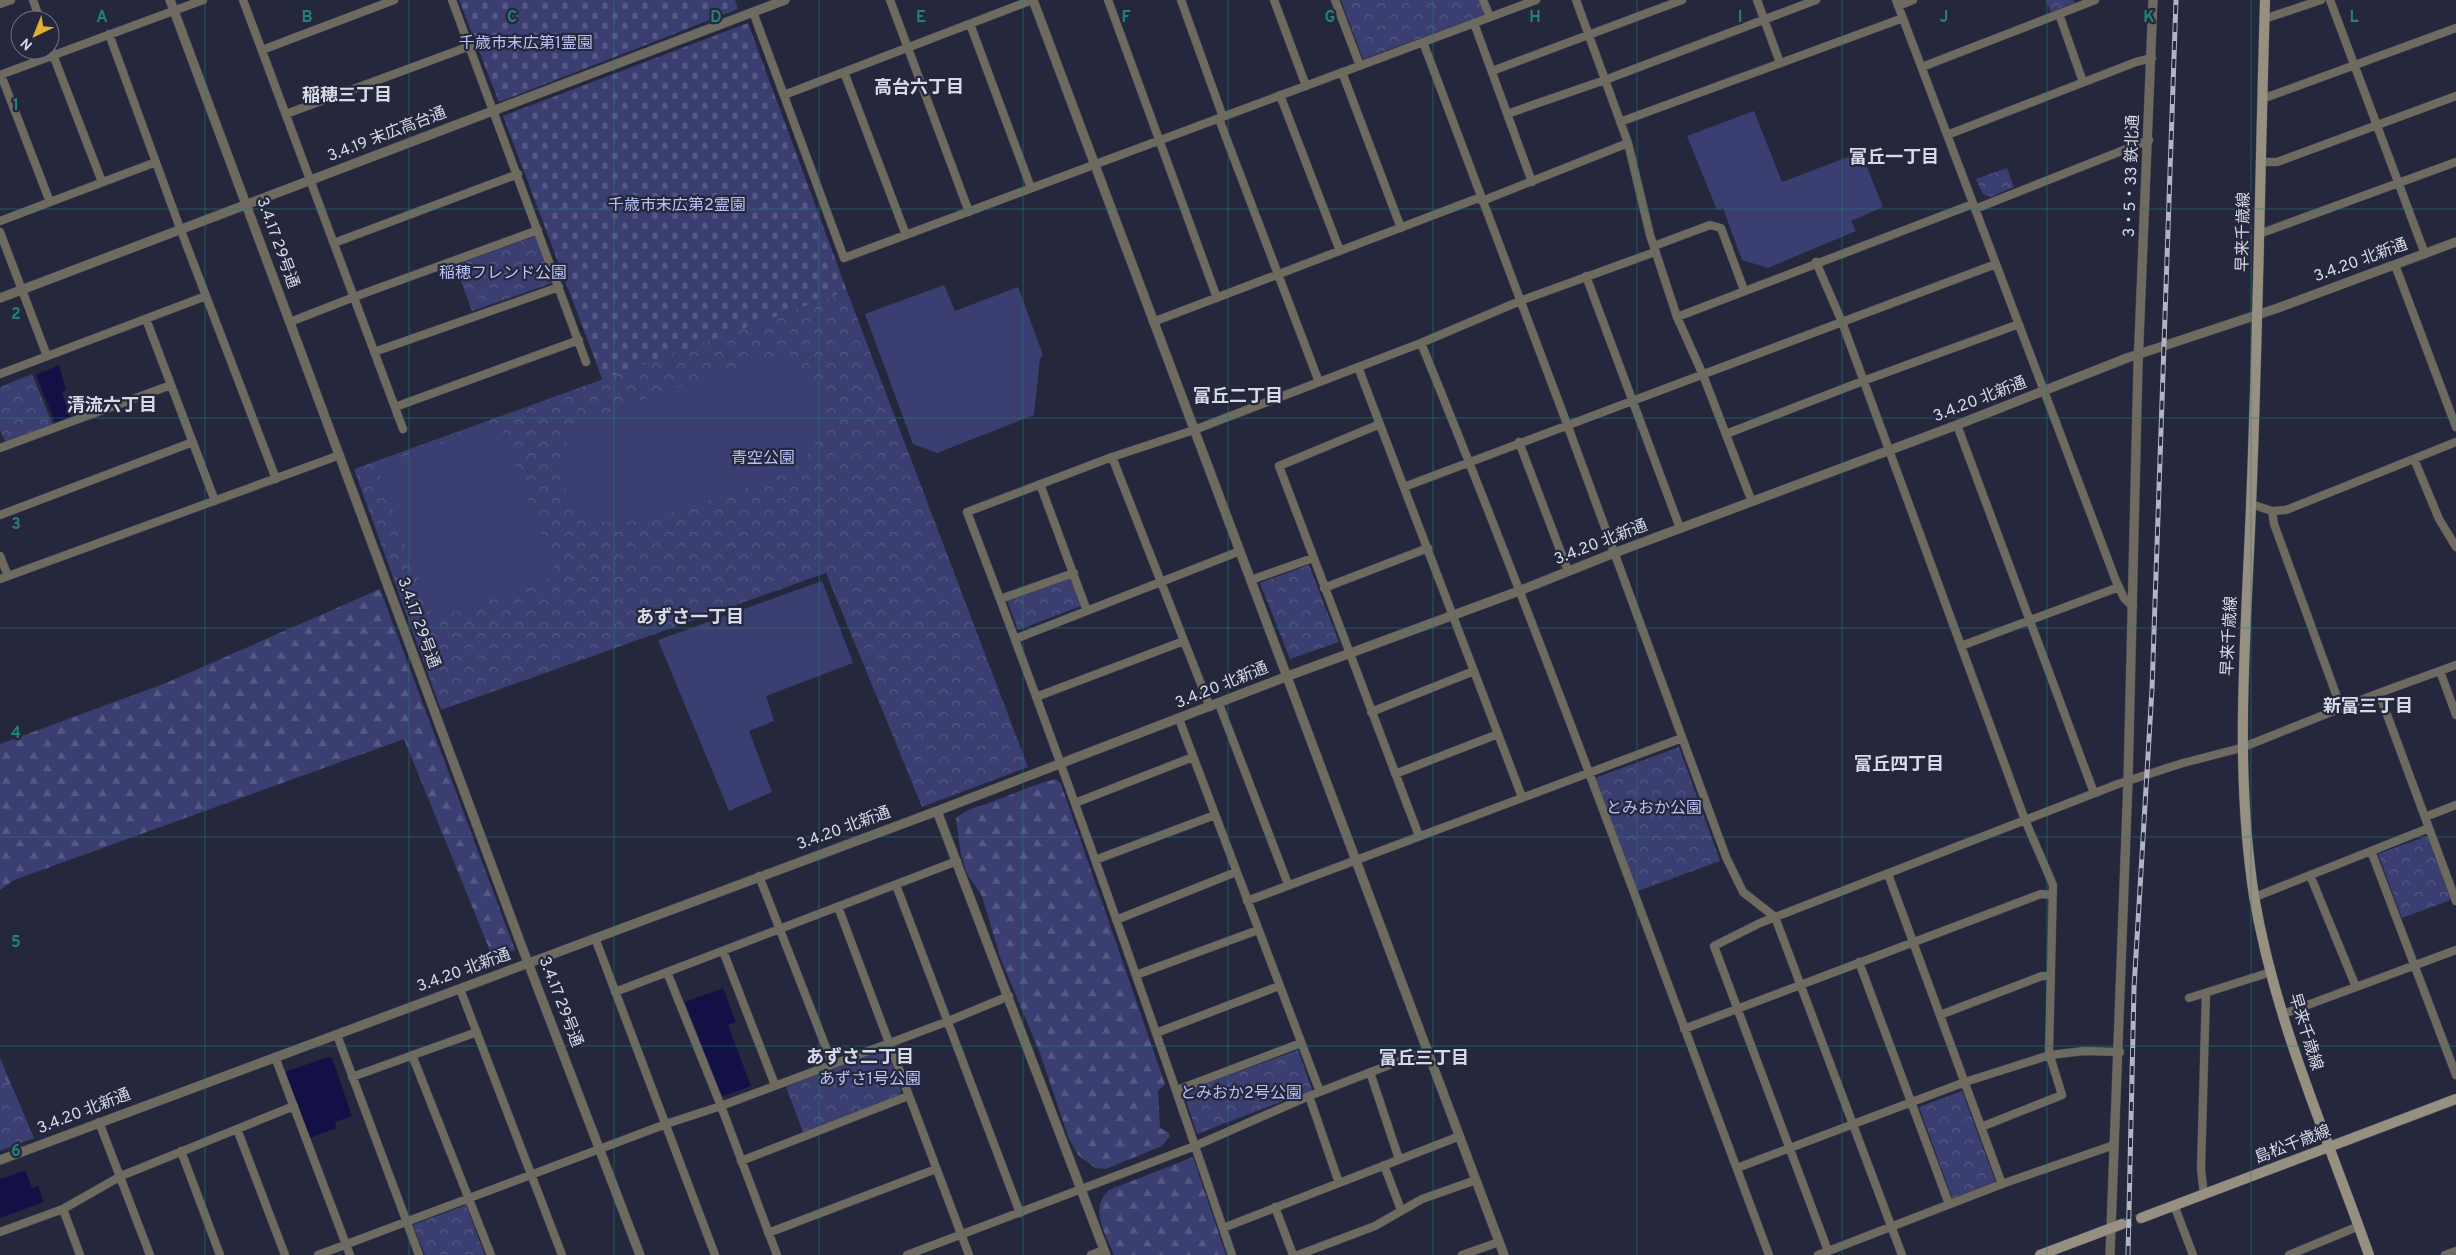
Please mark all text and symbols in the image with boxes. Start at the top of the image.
text: A [96,8,108,28]
text: B [301,8,313,28]
text: C [507,8,517,28]
text: D [710,8,722,28]
text: E [916,8,926,28]
text: F [1121,8,1131,28]
text: G [1325,8,1335,28]
text: H [1529,8,1541,28]
text: I [1738,8,1742,28]
text: J [1940,8,1948,28]
text: K [2143,8,2155,28]
text: L [2349,8,2359,28]
north arrow [10,10,60,60]
text: N [18,34,37,53]
park label: 千歳市末広第1霊園 [459,34,593,54]
district label: 高台六丁目 [874,77,964,100]
district label: 稲穂三丁目 [302,85,392,108]
text: 1 [13,96,19,116]
street label: 3.4.19 末広高台通 [325,103,449,167]
street label: 3・5・33 鉄北通 [2120,114,2144,238]
district label: 富丘一丁目 [1849,147,1939,170]
street label: 早来千歳線 [2233,192,2255,272]
street label: 3.4.17 29号通 [251,195,303,291]
park label: 千歳市末広第2霊園 [608,196,746,216]
street label: 3.4.20 北新通 [2311,235,2411,287]
park label: 稲穂フレンド公園 [439,264,567,284]
text: 2 [11,305,21,325]
street label: 3.4.20 北新通 [1930,373,2030,427]
district label: 富丘二丁目 [1193,386,1283,409]
district label: 清流六丁目 [67,395,157,418]
park label: 青空公園 [731,449,795,469]
text: 3 [11,515,21,535]
street label: 3.4.20 北新通 [1551,516,1651,570]
street label: 3.4.17 29号通 [392,575,444,671]
street label: 早来千歳線 [2218,596,2242,676]
district label: あずさ一丁目 [636,606,744,630]
street label: 3.4.20 北新通 [1173,658,1271,714]
district label: 新富三丁目 [2323,696,2413,719]
text: 4 [11,724,21,744]
district label: 富丘四丁目 [1854,754,1944,777]
park label: とみおか公園 [1606,799,1702,819]
street label: 3.4.20 北新通 [794,803,894,855]
text: 5 [11,933,21,953]
street label: 3.4.20 北新通 [414,945,514,997]
street label: 3.4.17 29号通 [534,954,586,1050]
street label: 早来千歳線 [2284,991,2326,1073]
district label: あずさ二丁目 [806,1046,914,1070]
district label: 富丘三丁目 [1379,1048,1469,1071]
park label: あずさ1号公園 [819,1070,921,1090]
park label: とみおか2号公園 [1180,1084,1302,1104]
street label: 3.4.20 北新通 [34,1085,134,1139]
street label: 島松千歳線 [2252,1121,2334,1169]
text: 6 [11,1142,21,1162]

